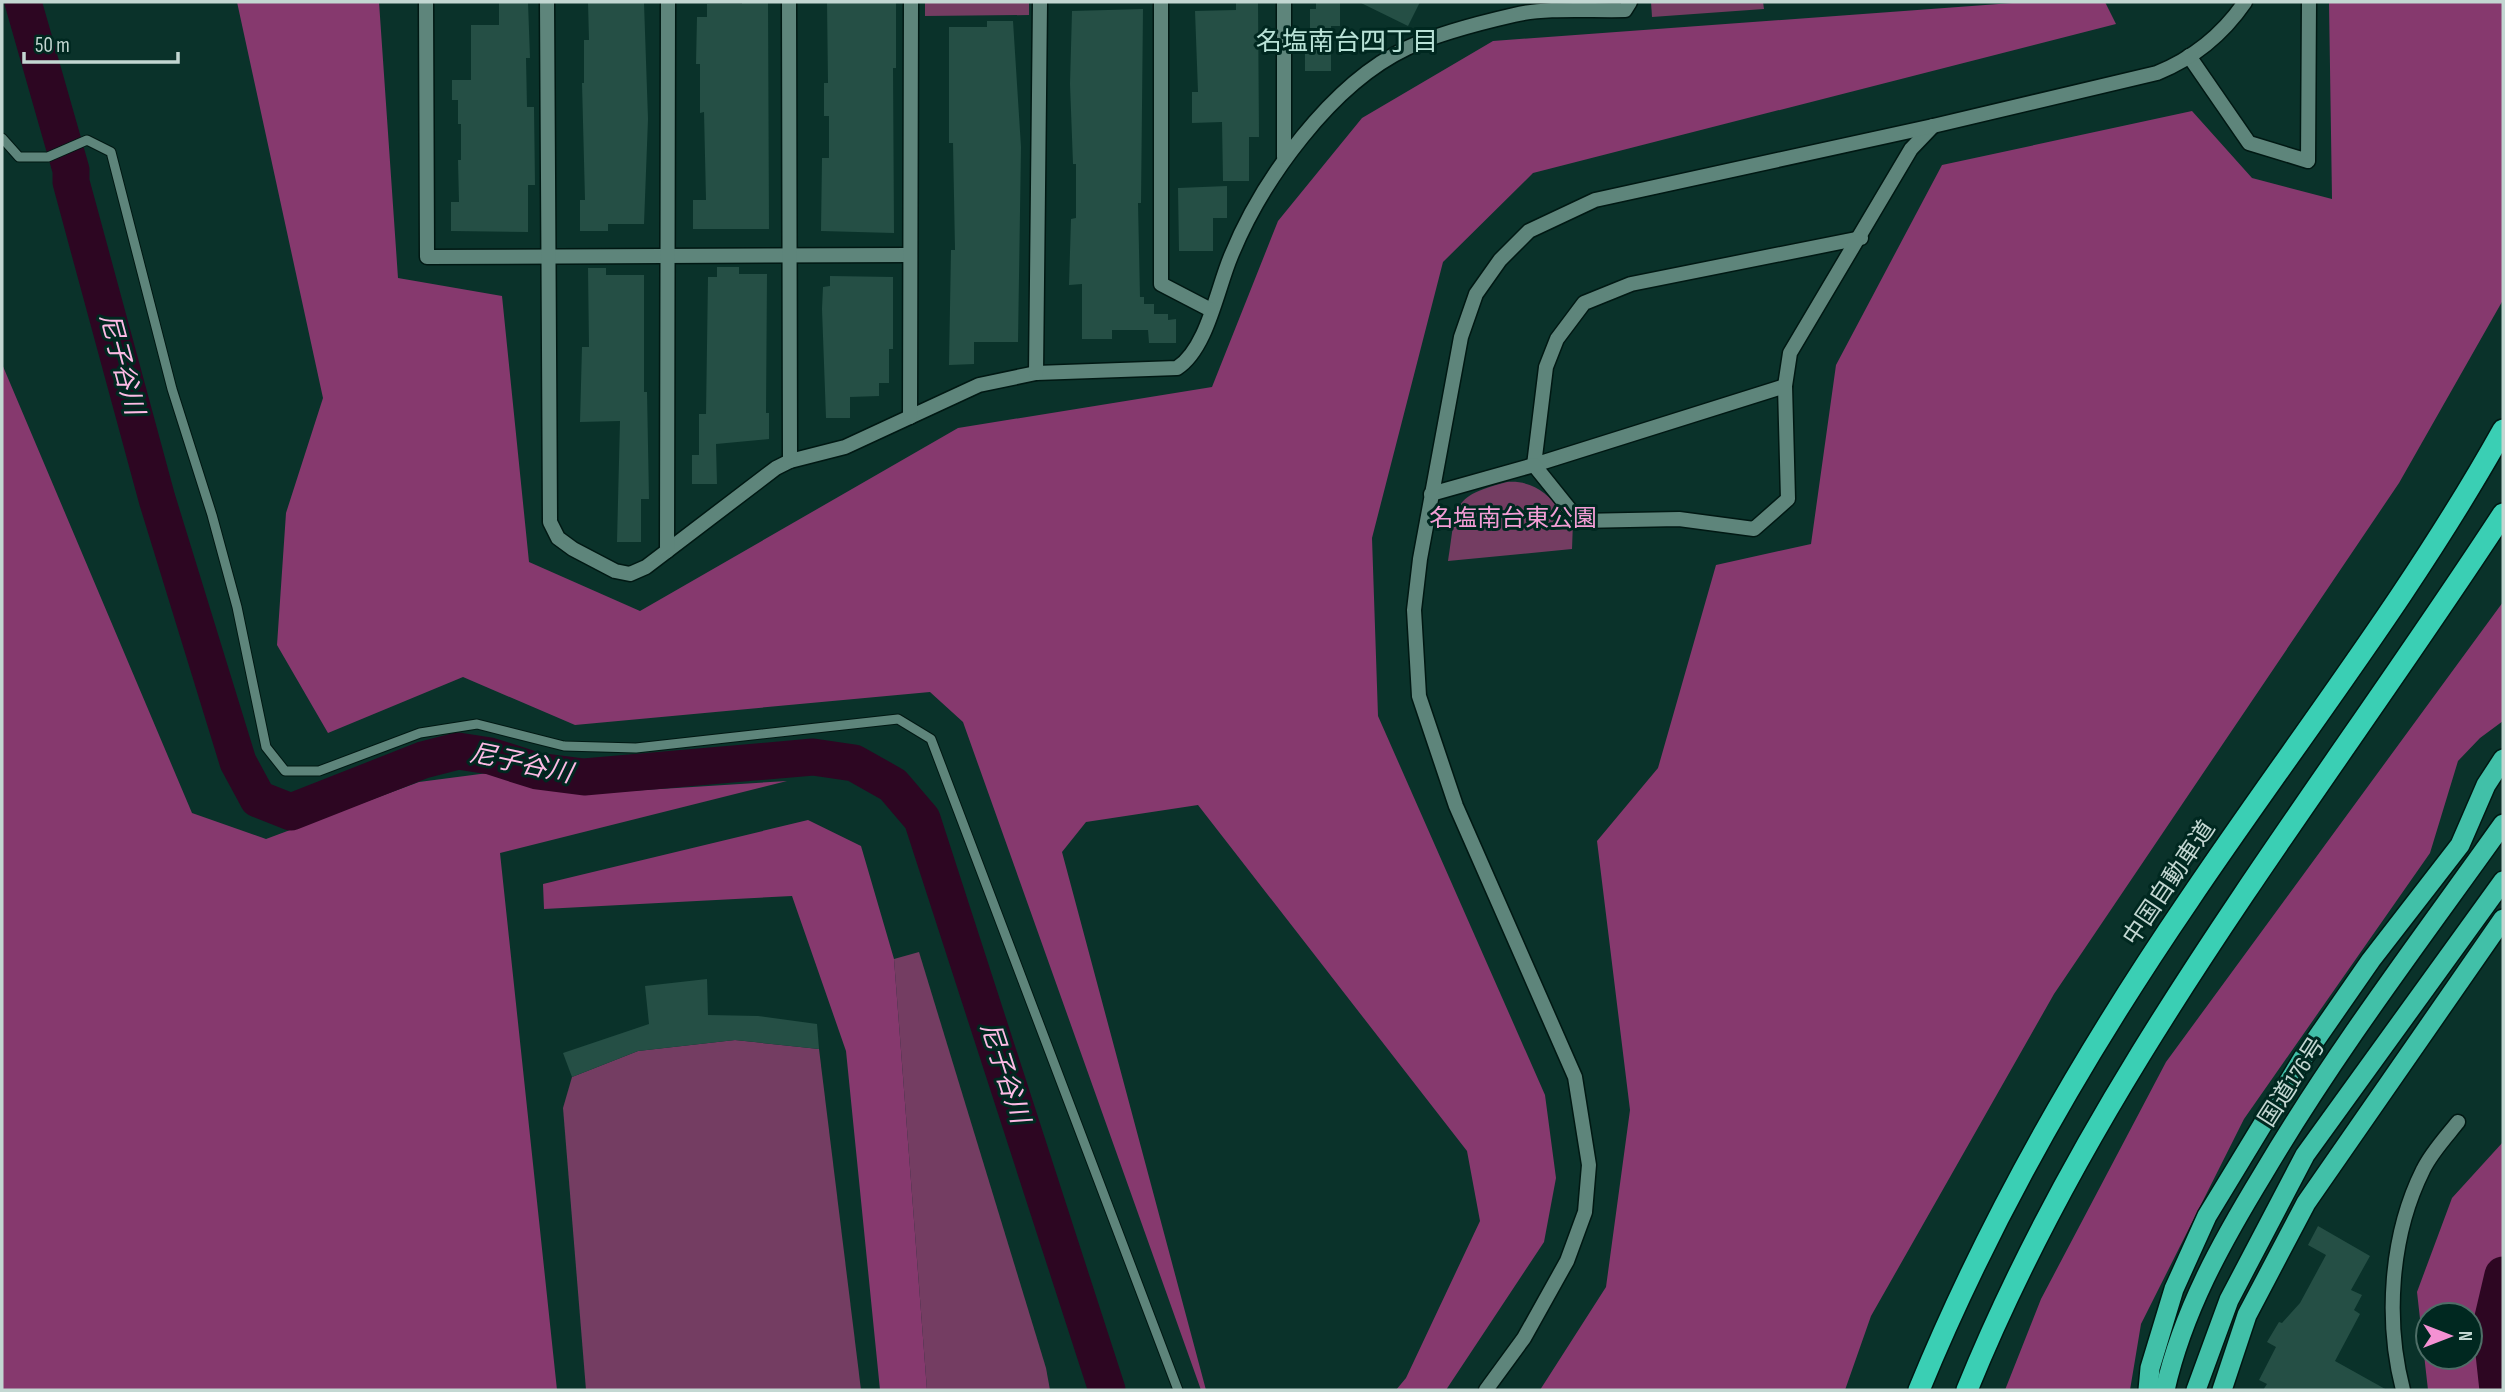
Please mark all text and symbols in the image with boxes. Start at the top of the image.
scale bar [24,21,178,65]
district label: 名塩南台四丁目 [1256,27,1438,58]
text: 50 m [35,33,70,58]
water label: 尼子谷川 [93,310,150,421]
park label: 名塩南台東公園 [1429,504,1597,533]
water label: 尼子谷川 [467,738,578,791]
street label: 中国自動車道 [2117,815,2221,951]
water label: 尼子谷川 [973,1019,1036,1130]
street label: 国道176号 [2252,1032,2332,1132]
north arrow [2414,1301,2484,1371]
text: N [2453,1331,2476,1341]

